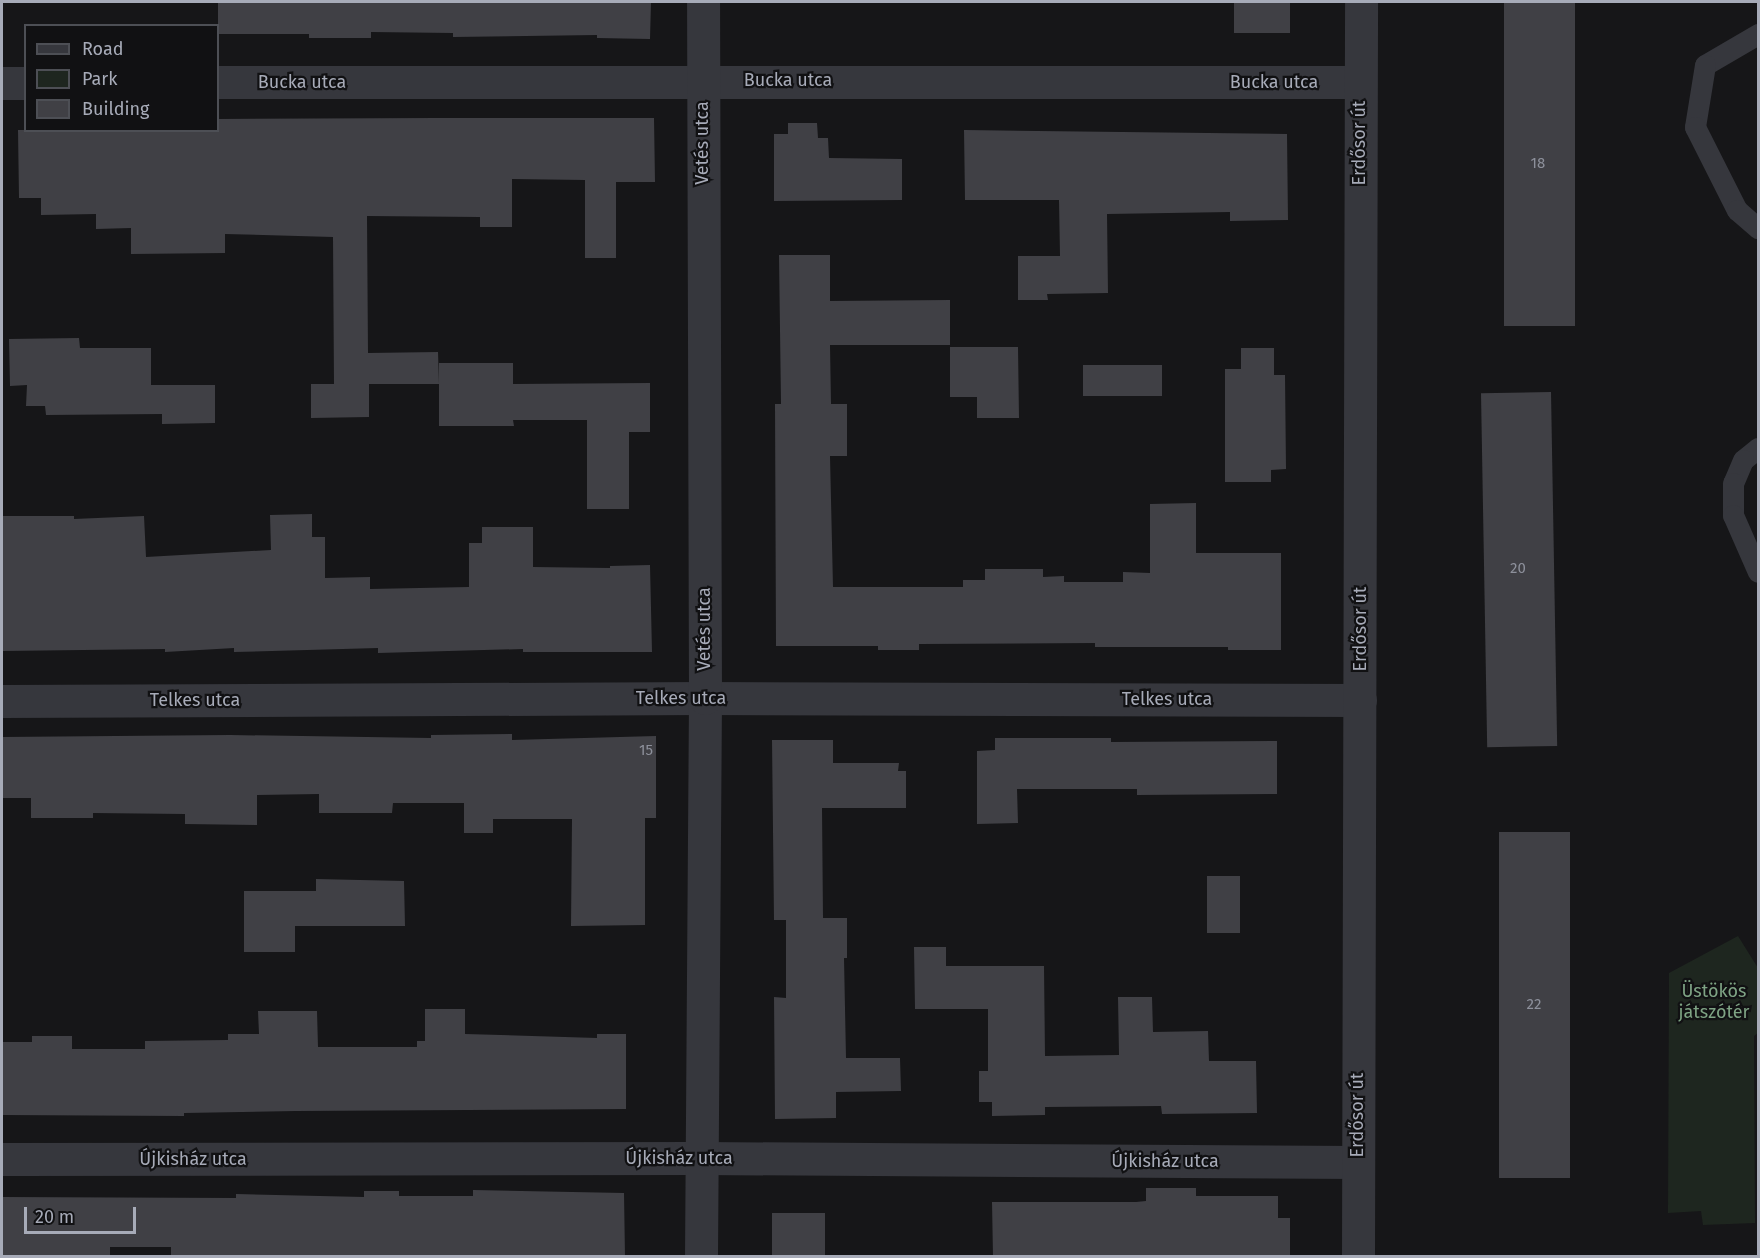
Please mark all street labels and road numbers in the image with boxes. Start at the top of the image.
street label: Bucka utca [744,69,832,91]
street label: Bucka utca [258,71,346,93]
street label: Bucka utca [1230,71,1318,93]
street label: Vetés utca [691,101,713,185]
street label: Erdősor út [1348,101,1370,185]
street label: Vetés utca [693,587,715,671]
street label: Erdősor út [1349,587,1371,671]
street label: Telkes utca [636,687,726,709]
street label: Telkes utca [1122,688,1212,710]
street label: Telkes utca [150,689,240,711]
street label: Erdősor út [1346,1073,1368,1157]
street label: Újkisház utca [625,1147,733,1169]
street label: Újkisház utca [139,1148,247,1170]
street label: Újkisház utca [1111,1150,1219,1172]

